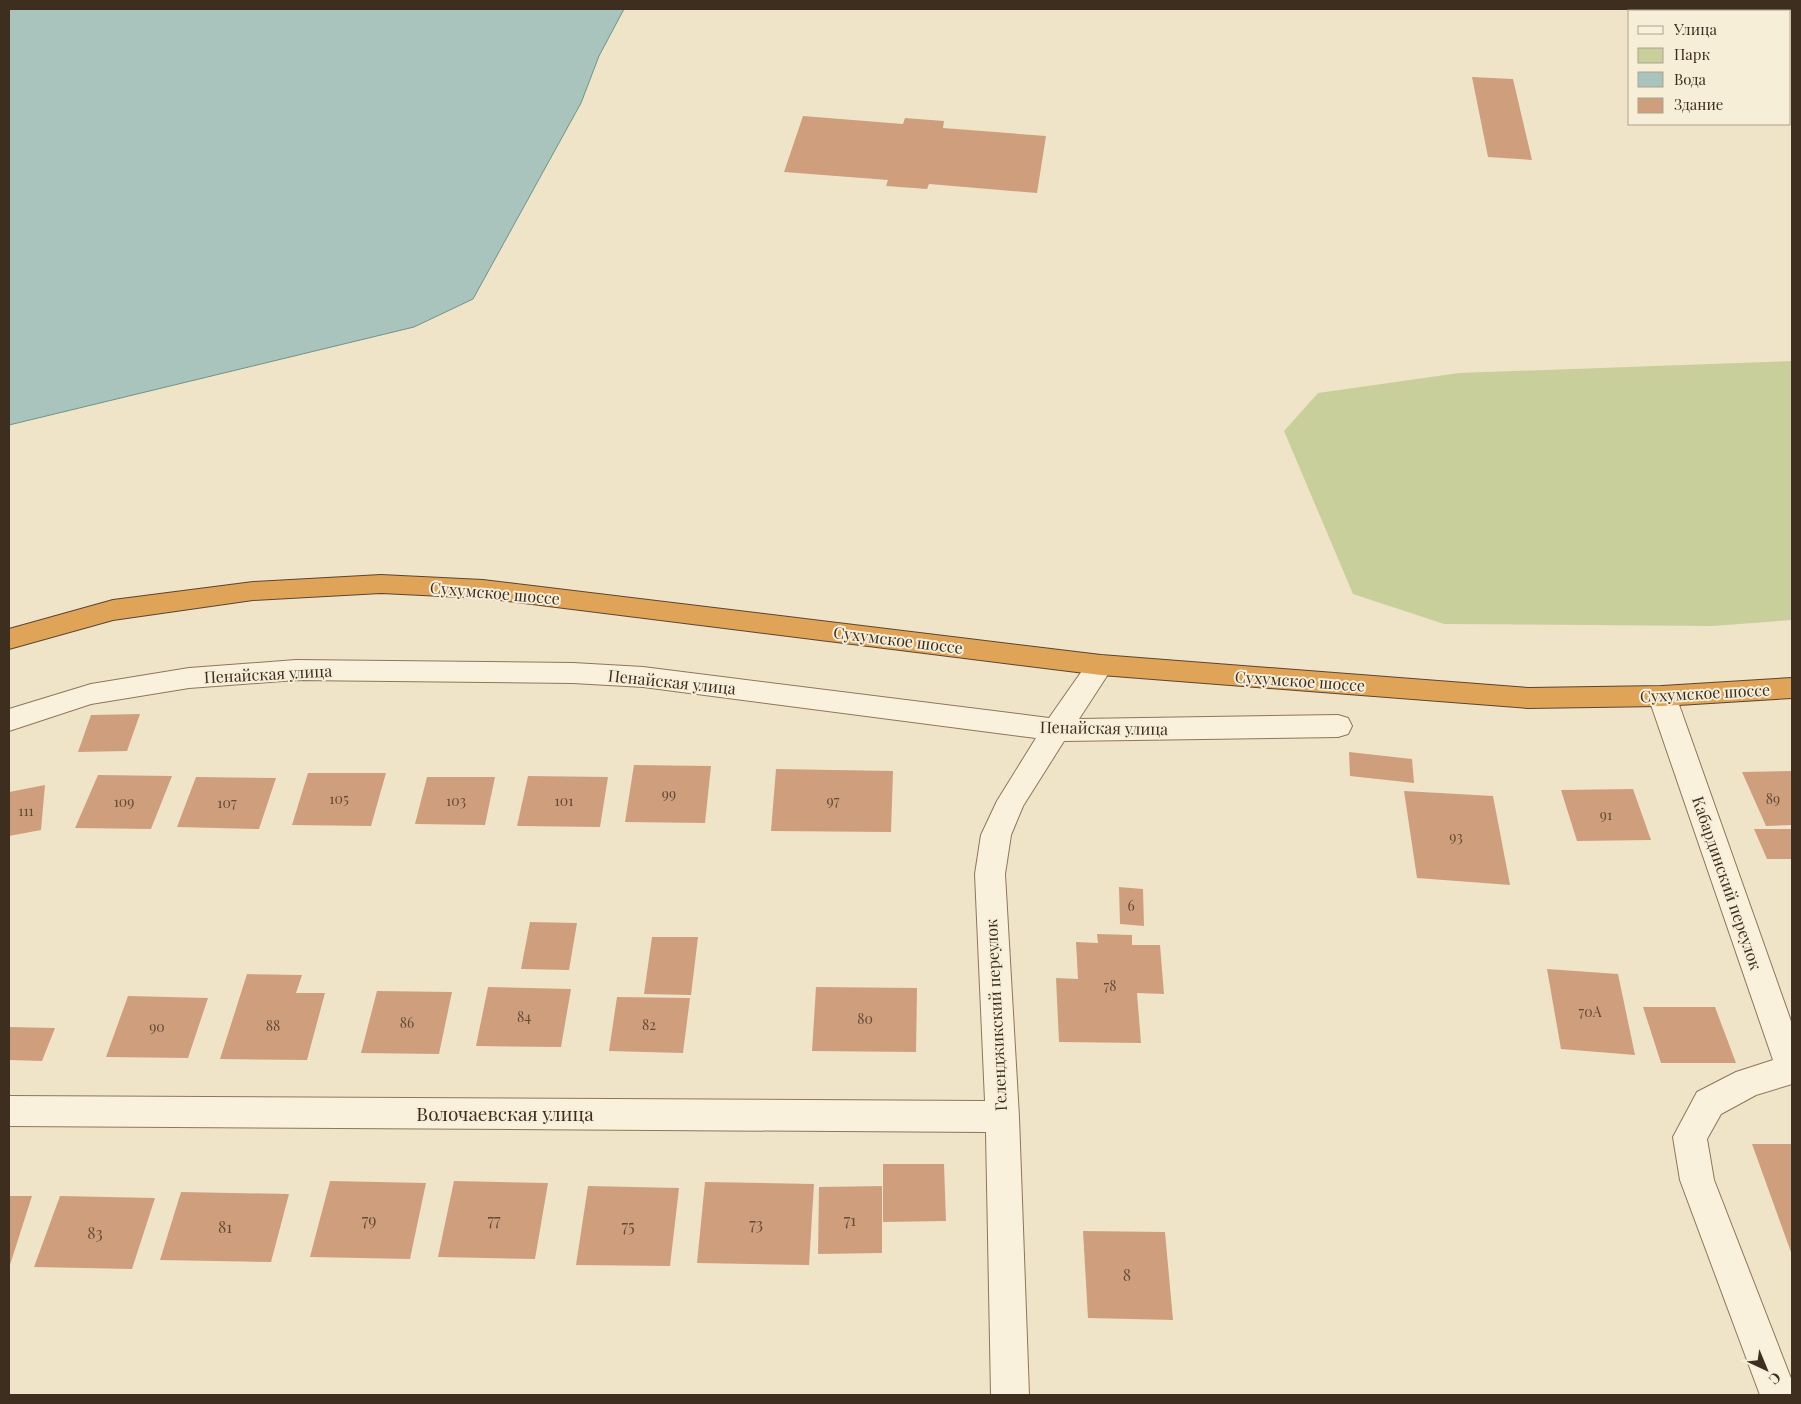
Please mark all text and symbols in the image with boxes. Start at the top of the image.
legend [1628,10,1791,125]
text: Улица [1673,19,1717,39]
text: Парк [1674,44,1710,64]
text: Вода [1674,69,1707,89]
text: Здание [1674,94,1723,114]
street label: Сухумское шоссе [429,576,561,609]
street label: Сухумское шоссе [832,621,964,658]
street label: Пенайская улица [203,660,333,687]
street label: Пенайская улица [607,664,737,699]
street label: Сухумское шоссе [1234,665,1366,696]
street label: Сухумское шоссе [1639,679,1771,706]
street label: Пенайская улица [1040,716,1168,739]
house number: 99 [662,784,676,803]
house number: 105 [329,789,349,808]
house number: 89 [1766,789,1780,808]
house number: 103 [446,791,466,810]
house number: 101 [555,791,573,810]
house number: 97 [827,791,840,810]
house number: 109 [114,792,134,811]
house number: 107 [217,793,237,812]
street label: Кабардинский переулок [1688,793,1767,972]
house number: 111 [18,801,34,820]
house number: 91 [1600,805,1612,824]
house number: 93 [1449,827,1463,846]
house number: 6 [1127,896,1135,915]
street label: Геленджикский переулок [980,918,1011,1112]
house number: 78 [1104,976,1116,995]
house number: 70А [1579,1002,1602,1021]
house number: 84 [517,1007,531,1026]
house number: 80 [857,1009,873,1028]
house number: 86 [400,1013,414,1032]
house number: 82 [642,1015,656,1034]
house number: 88 [266,1016,280,1035]
house number: 90 [149,1017,165,1036]
street label: Волочаевская улица [416,1100,594,1126]
house number: 79 [362,1209,376,1230]
house number: 77 [488,1209,501,1230]
house number: 71 [844,1209,856,1230]
house number: 73 [749,1213,763,1234]
house number: 75 [621,1215,635,1236]
house number: 81 [218,1216,232,1237]
house number: 83 [87,1222,103,1243]
house number: 8 [1123,1264,1131,1285]
north arrow [1741,1344,1791,1394]
text: С [1765,1368,1786,1389]

